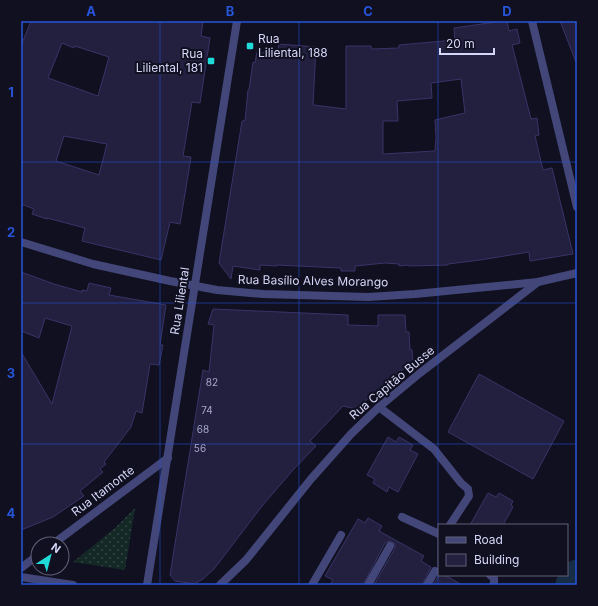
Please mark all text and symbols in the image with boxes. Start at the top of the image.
text: A [86,3,96,19]
text: B [226,3,235,19]
text: C [363,3,373,19]
text: D [502,3,512,19]
scale bar [440,30,494,56]
place label: Rua Liliental, 188 [258,31,328,60]
text: 20 m [446,36,475,51]
marker: Rua Liliental, 188 [245,41,255,51]
place label: Rua Liliental, 181 [136,46,203,75]
marker: Rua Liliental, 181 [206,56,216,66]
text: 1 [8,84,14,100]
text: 2 [7,224,15,240]
street label: Rua Liliental [167,266,192,336]
street label: Rua Basílio Alves Morango [238,272,388,289]
street label: Rua Capitão Busse [346,343,437,423]
text: 3 [7,365,15,381]
house number: 82 [206,376,218,388]
house number: 74 [201,404,213,416]
house number: 68 [197,423,209,435]
house number: 56 [194,442,206,454]
street label: Rua Itamonte [68,462,137,519]
text: 4 [7,505,16,521]
legend [438,524,568,576]
text: Road [474,532,503,547]
north arrow [30,536,70,576]
text: N [48,540,63,556]
text: Building [474,552,519,567]

